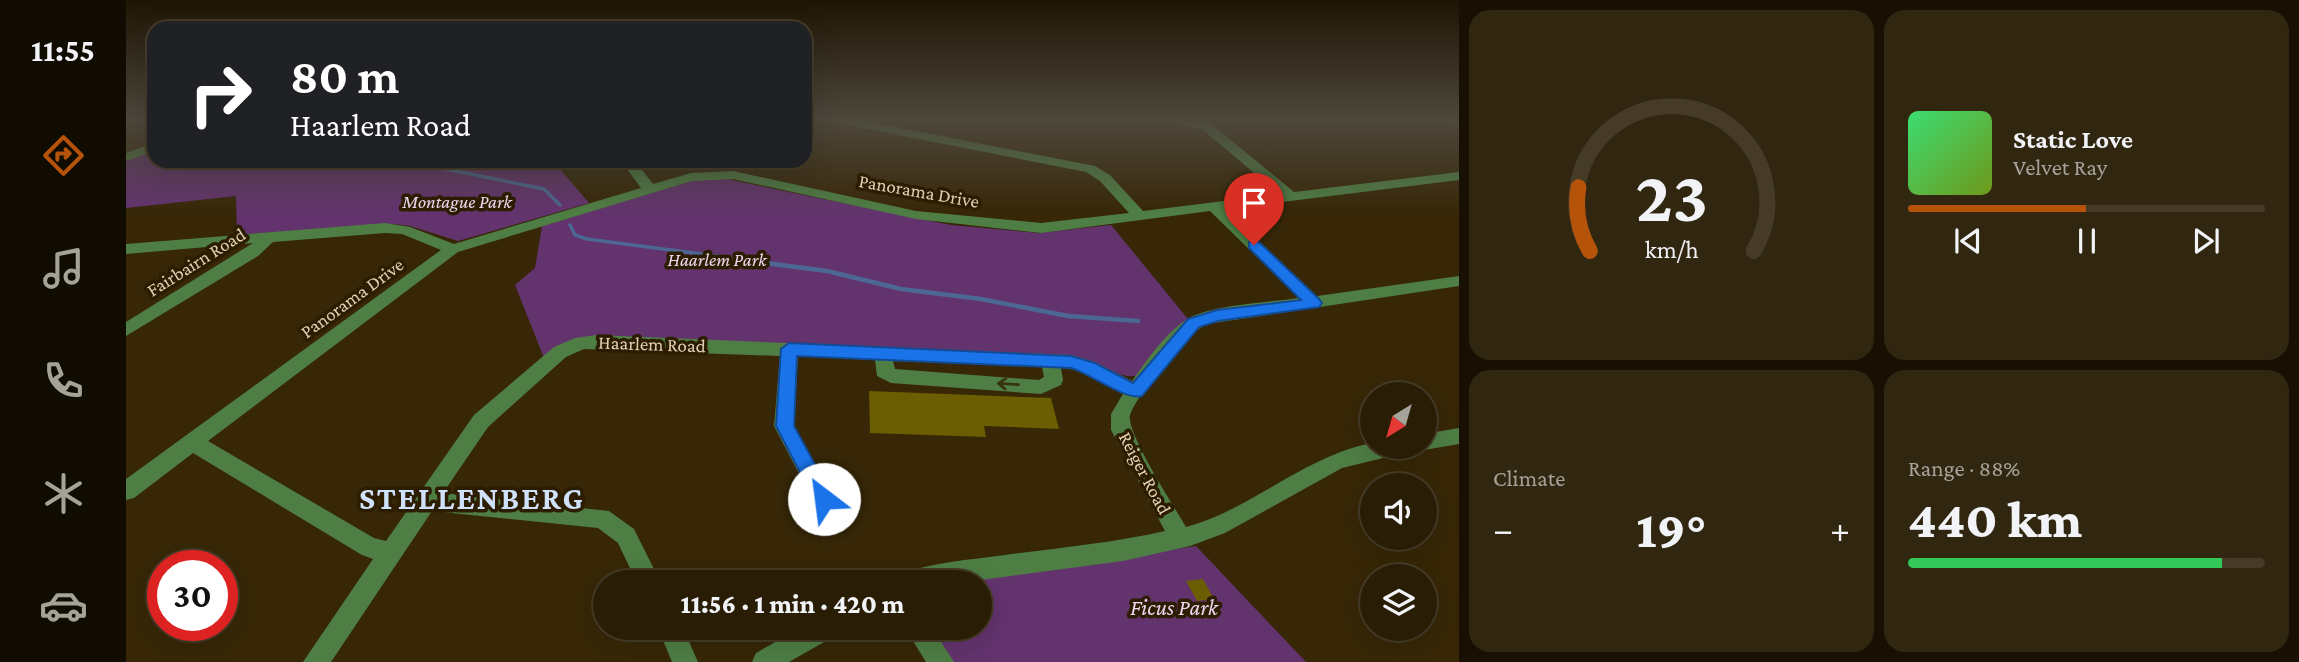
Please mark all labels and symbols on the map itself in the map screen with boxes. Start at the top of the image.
street label: Panorama Drive [857,170,981,212]
pin [1224,173,1284,245]
park label: Montague Park [401,191,513,212]
street label: Fairbairn Road [143,223,249,301]
park label: Haarlem Park [667,249,767,270]
street label: Panorama Drive [297,254,407,342]
street label: Haarlem Road [598,332,706,356]
one-way arrow [997,378,1020,391]
north arrow [1360,382,1437,458]
street label: Reiger Road [1115,428,1175,518]
position arrow [787,462,861,536]
district label: STELLENBERG [359,480,585,516]
speed limit sign: 30 [147,550,238,641]
park label: Ficus Park [1130,594,1219,620]

